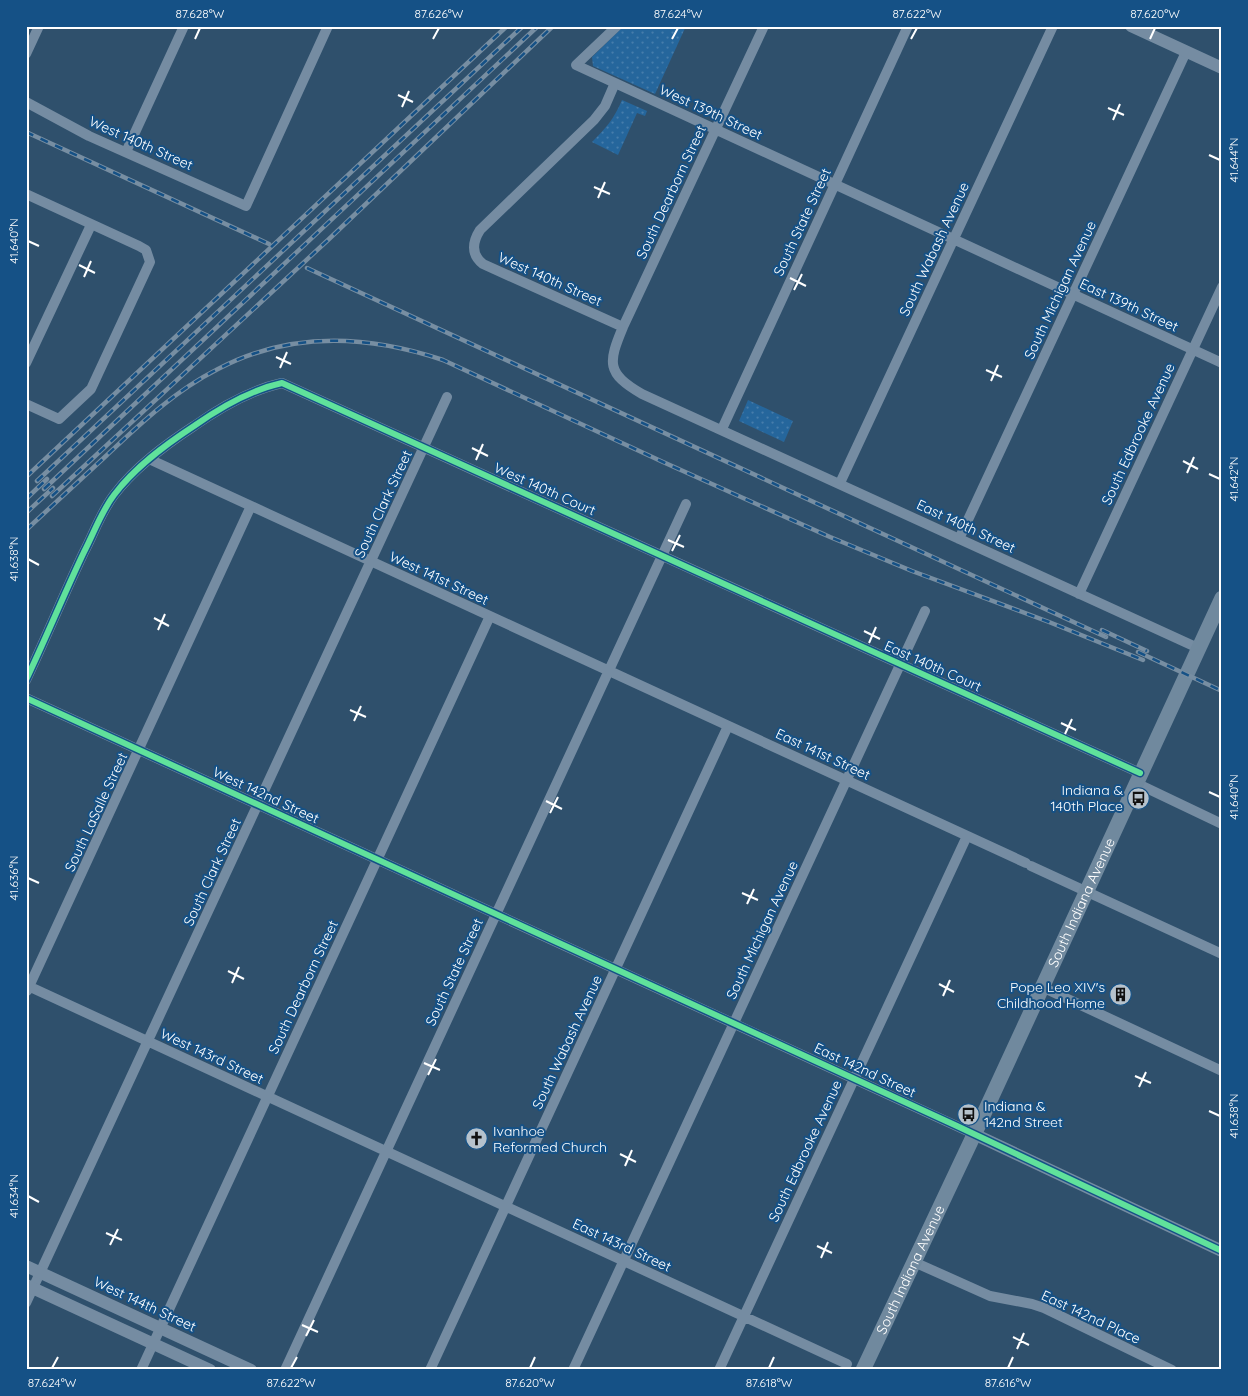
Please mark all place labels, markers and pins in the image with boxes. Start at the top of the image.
place label: Indiana & 140th Place [1051,781,1123,815]
bus stop icon: Indiana & 140th Place [1127,786,1151,810]
place label: Pope Leo XIV's Childhood Home [997,978,1105,1012]
building icon: Pope Leo XIV's Childhood Home [1109,983,1133,1007]
place label: Indiana & 142nd Street [984,1097,1063,1131]
bus stop icon: Indiana & 142nd Street [956,1102,980,1126]
place label: Ivanhoe Reformed Church [493,1122,607,1156]
church icon: Ivanhoe Reformed Church [465,1127,489,1151]

